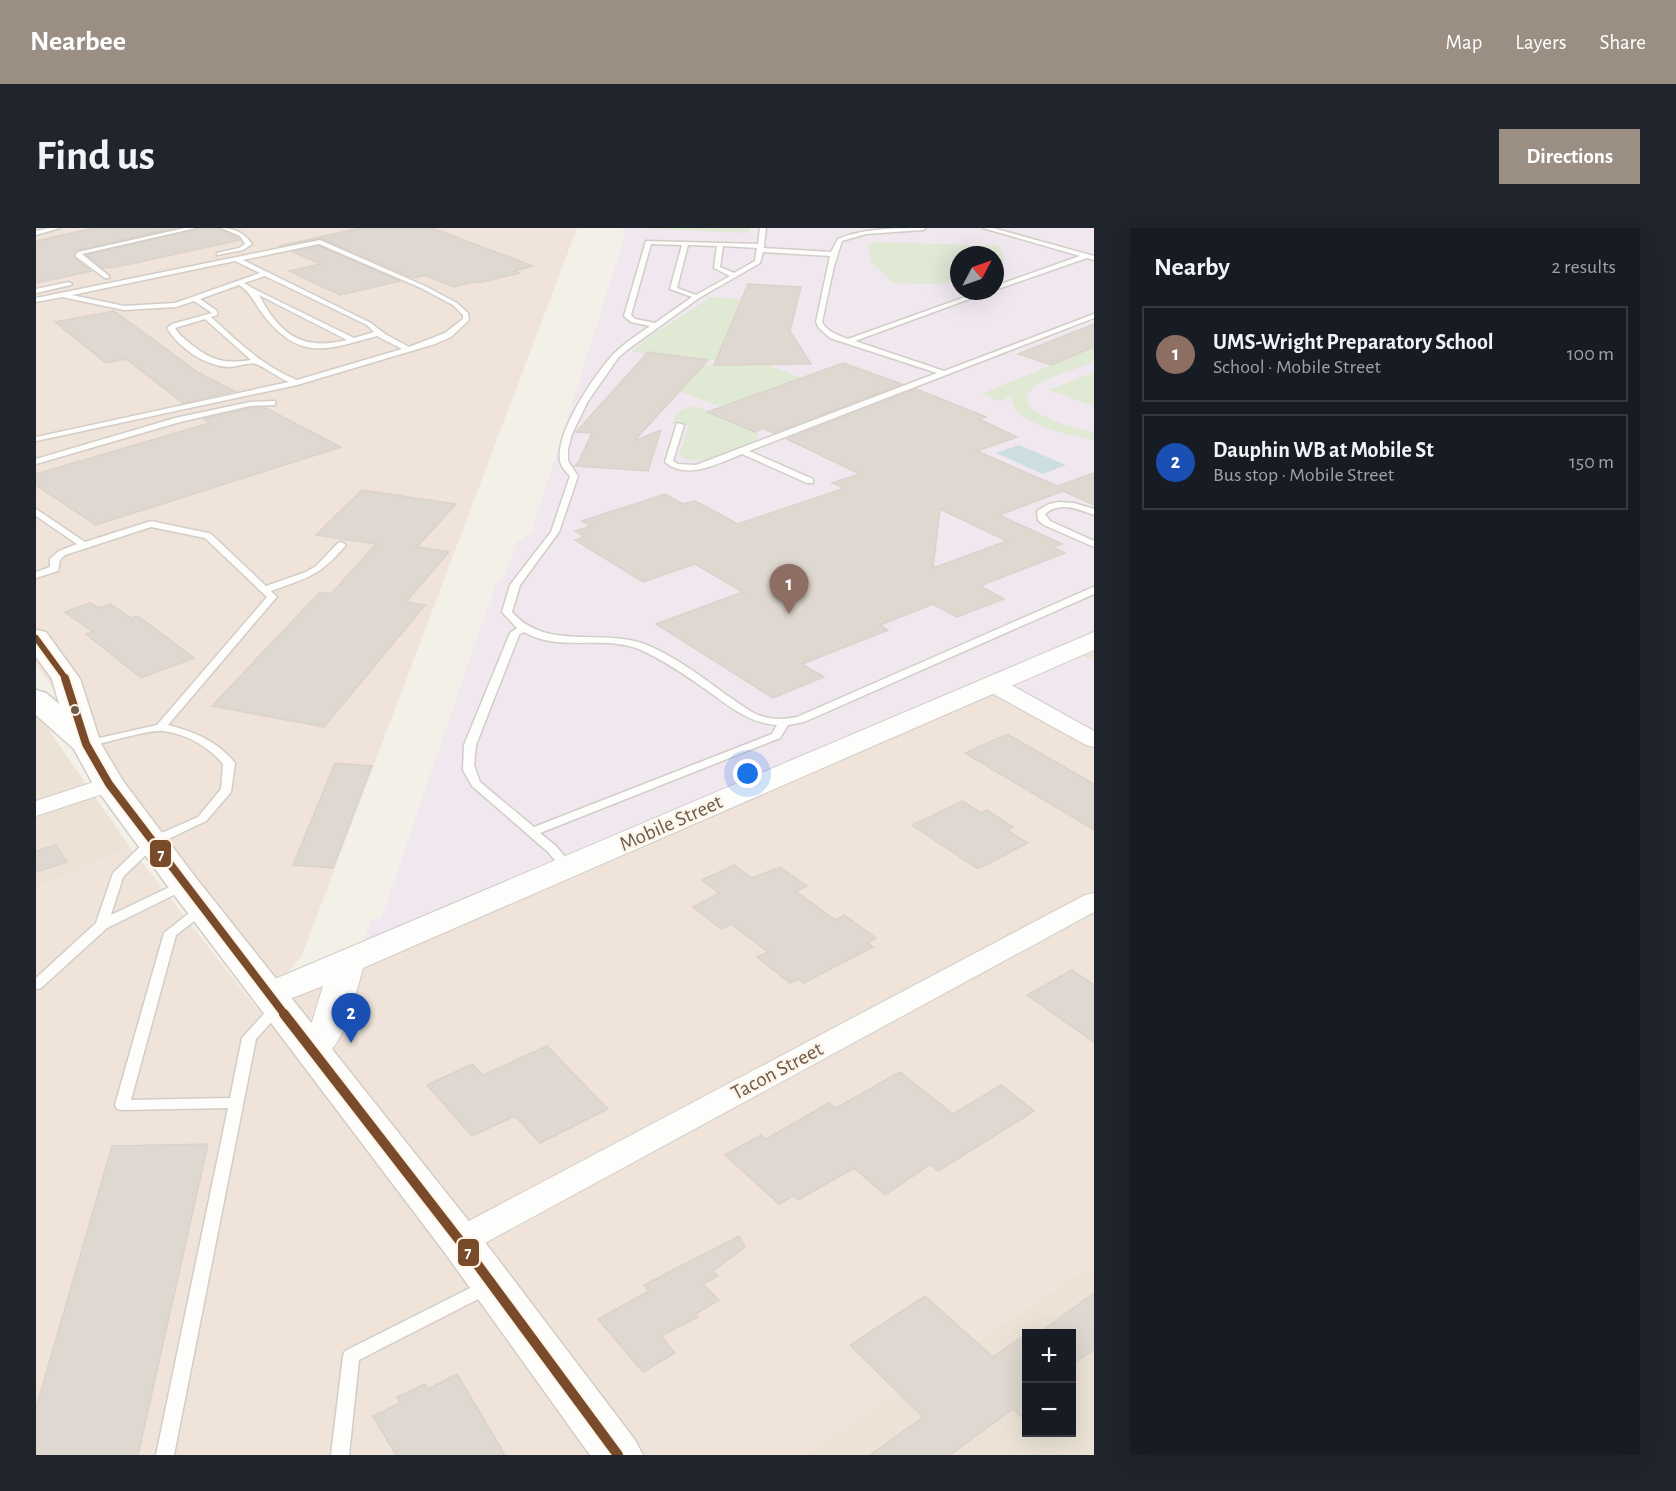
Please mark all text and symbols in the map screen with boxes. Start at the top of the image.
text: Nearbee [30,28,126,56]
text: Map [1446,32,1482,53]
text: Layers [1515,32,1566,53]
text: Share [1599,32,1646,53]
button: Directions [1499,129,1640,184]
text: Find us [36,135,155,177]
north arrow [950,246,1004,300]
text: Nearby [1154,254,1230,280]
text: 2 results [1552,257,1616,277]
text: UMS-Wright Preparatory School [1213,331,1494,353]
text: 1 [1172,344,1179,364]
text: 100 m [1567,344,1614,364]
text: School · Mobile Street [1213,357,1381,377]
text: Dauphin WB at Mobile St [1213,439,1434,461]
text: 2 [1171,452,1180,472]
text: 150 m [1569,452,1614,472]
text: Bus stop · Mobile Street [1213,465,1394,485]
pin: 1 [770,564,808,614]
unlabelled marker [69,704,81,716]
your location [733,759,762,788]
street label: Mobile Street [616,791,726,855]
line badge: 7 [149,839,172,868]
text: 7 [158,847,165,863]
pin: 2 [332,994,370,1043]
street label: Tacon Street [728,1038,827,1104]
line badge: 7 [457,1238,480,1267]
text: 7 [465,1245,472,1261]
map controls [1022,1329,1076,1437]
button: + [1022,1329,1076,1383]
button: − [1022,1383,1076,1437]

